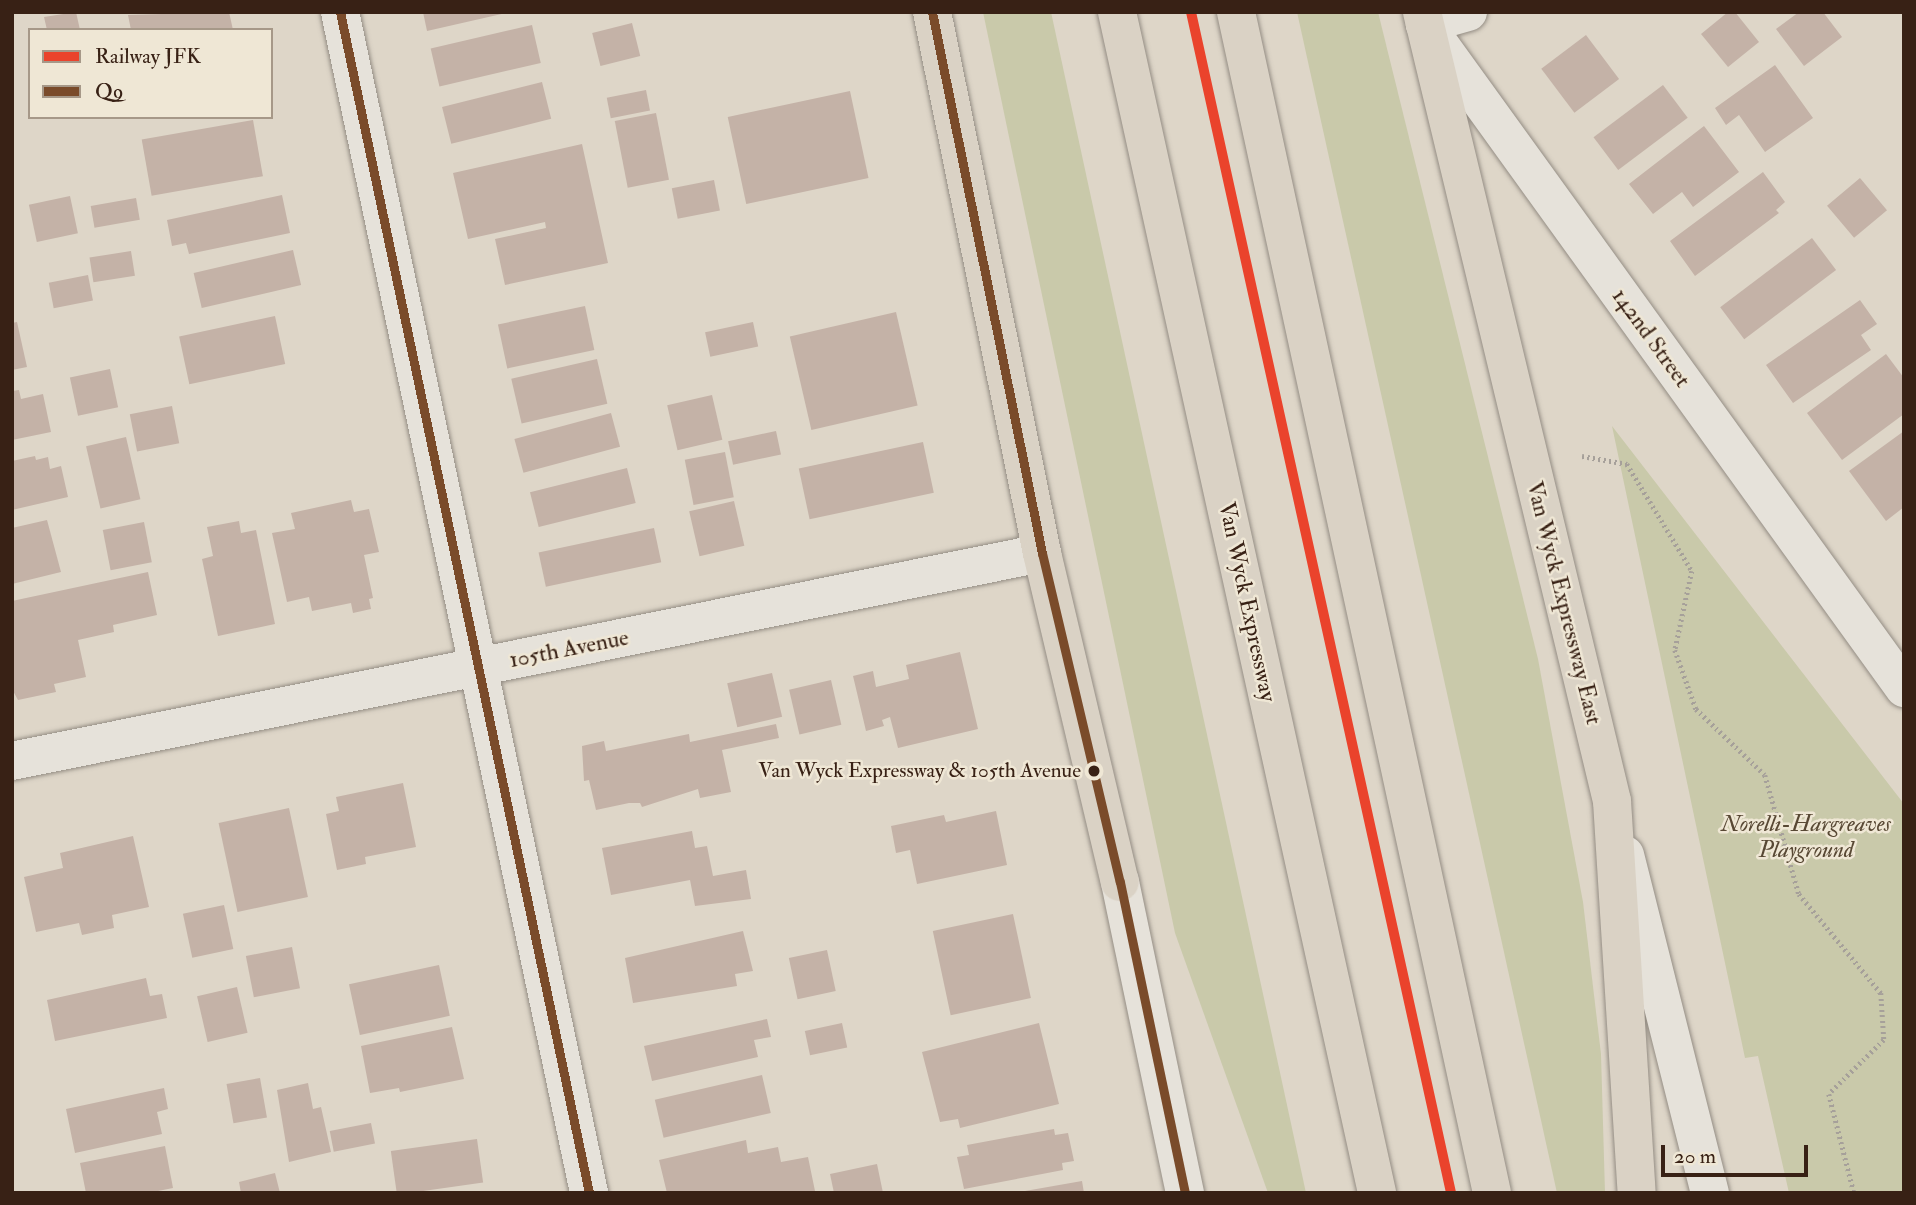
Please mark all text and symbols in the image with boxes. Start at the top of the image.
legend [28,28,273,119]
text: Railway JFK [95,43,201,70]
text: Q9 [95,78,123,105]
street label: 142nd Street [1606,283,1696,393]
street label: Van Wyck Expressway East [1520,478,1608,728]
street label: Van Wyck Expressway [1212,500,1282,704]
street label: 105th Avenue [507,624,631,674]
place label: Van Wyck Expressway & 105th Avenue [758,758,1081,784]
marker: Van Wyck Expressway & 105th Avenue [1087,764,1101,778]
park label: Norelli-Hargreaves Playground [1721,810,1891,864]
scale bar [1664,1132,1811,1176]
text: 20 m [1674,1143,1716,1170]

